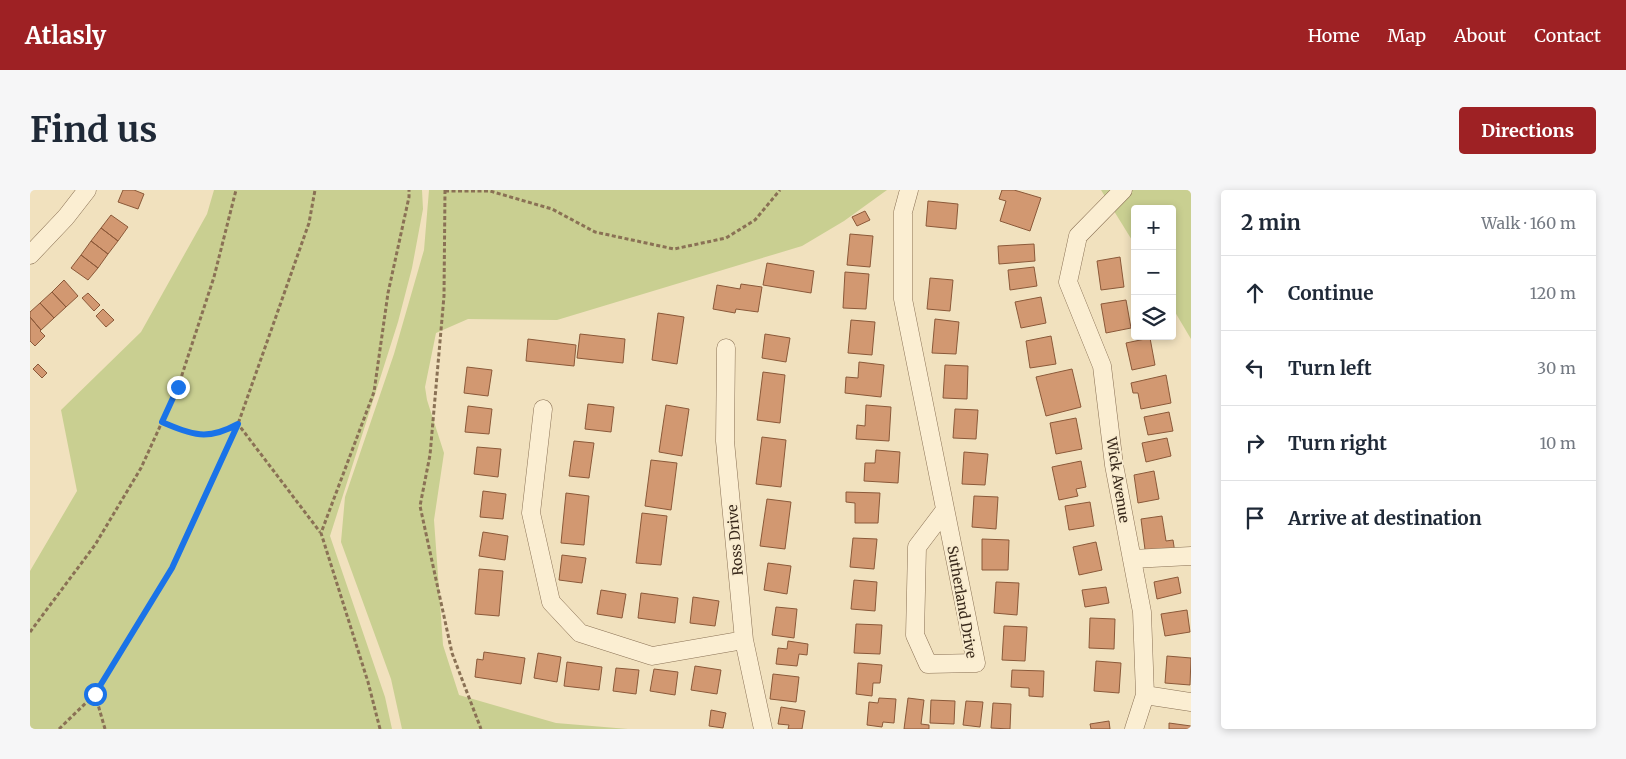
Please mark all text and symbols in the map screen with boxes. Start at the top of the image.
text: Atlasly [25,20,106,51]
text: Home [1308,24,1360,47]
text: Map [1388,24,1426,47]
text: About [1454,24,1506,47]
text: Contact [1534,24,1601,47]
button: Directions [1459,107,1596,154]
text: Find us [30,108,157,152]
map controls [1131,205,1176,340]
button: + [1131,205,1176,250]
text: 2 min [1241,209,1301,236]
text: Walk · 160 m [1481,213,1576,233]
button: − [1131,250,1176,295]
icon: ahead [1241,279,1269,307]
text: Continue [1288,281,1374,305]
text: 120 m [1530,283,1576,303]
button: layers [1131,295,1176,340]
icon: left [1241,354,1269,382]
text: Turn left [1288,356,1372,380]
text: 30 m [1537,358,1576,378]
route end [167,376,190,399]
icon: right [1241,429,1269,457]
text: Turn right [1288,431,1387,455]
text: 10 m [1539,433,1576,453]
street label: Wick Avenue [1102,435,1134,524]
street label: Ross Drive [723,504,747,576]
icon: arrive [1241,504,1269,532]
text: Arrive at destination [1288,506,1482,530]
street label: Sutherland Drive [943,544,981,660]
route start [84,683,107,706]

